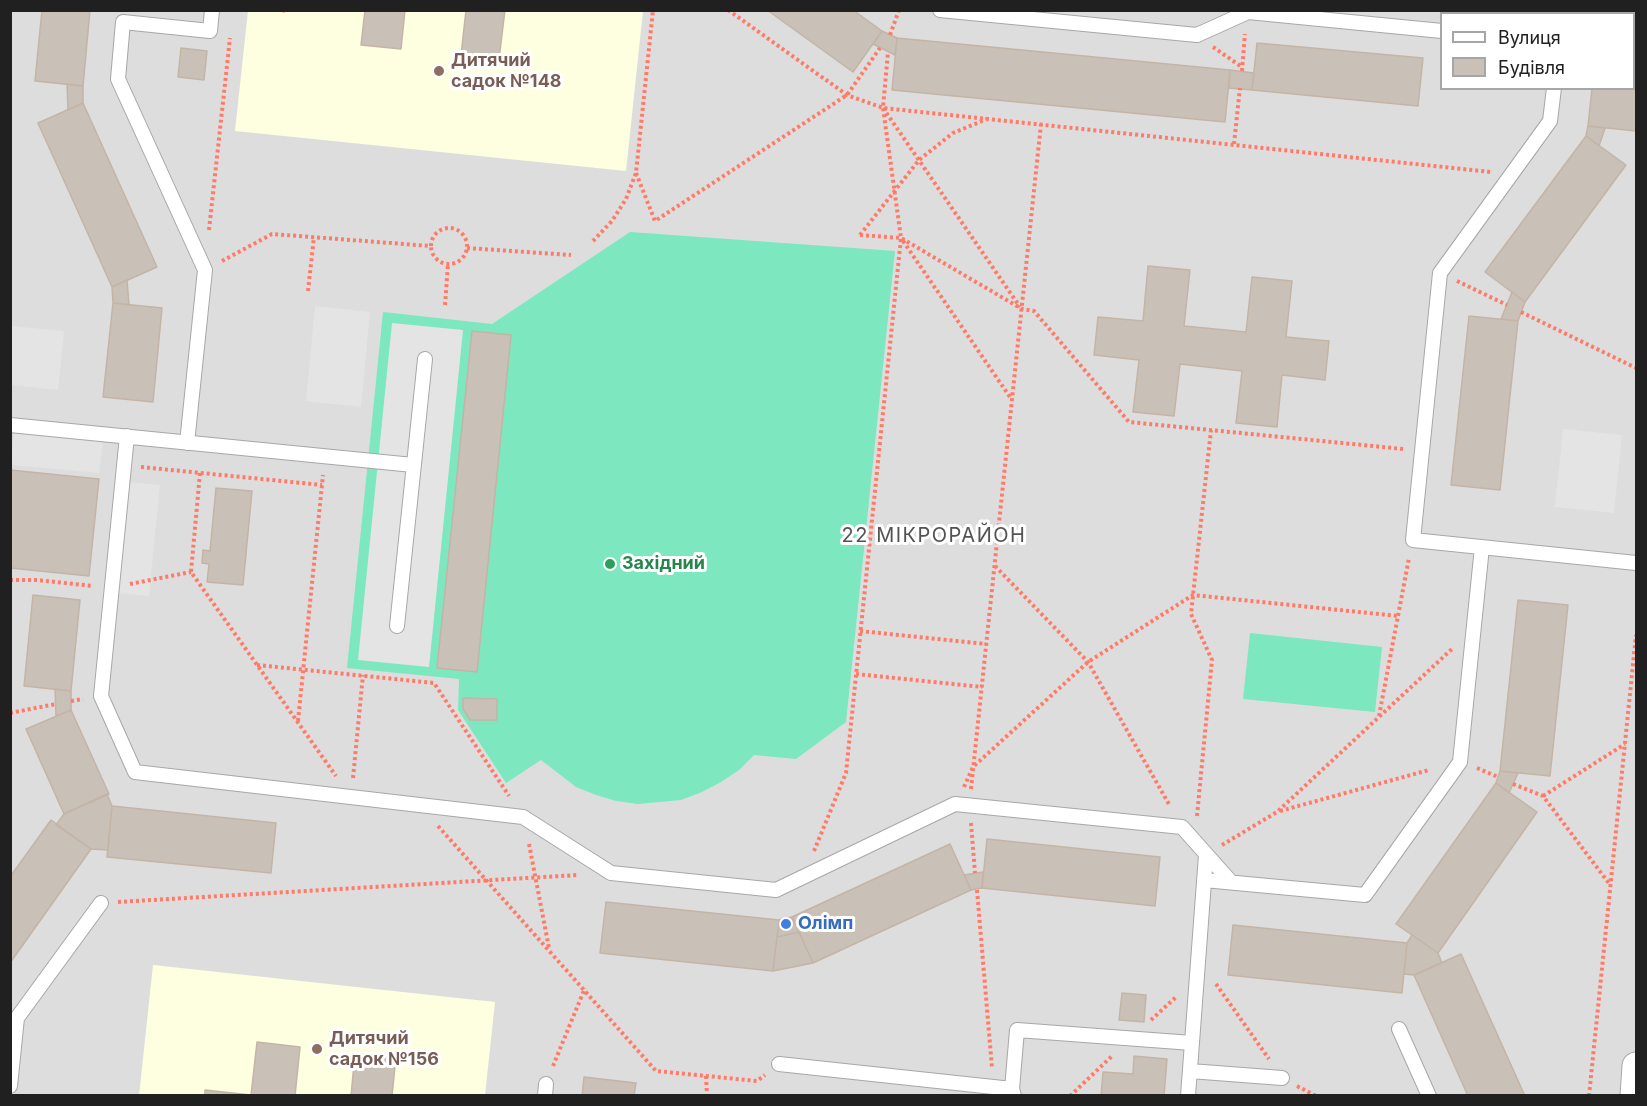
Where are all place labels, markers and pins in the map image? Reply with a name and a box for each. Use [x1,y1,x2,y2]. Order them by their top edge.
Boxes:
place label: Дитячий садок №148 [451,50,562,92]
marker: Дитячий садок №148 [432,64,446,78]
place label: Західний [622,553,705,575]
marker: Західний [603,557,617,571]
place label: Олімп [798,913,853,935]
marker: Олімп [779,917,793,931]
place label: Дитячий садок №156 [329,1028,439,1070]
marker: Дитячий садок №156 [310,1042,324,1056]

